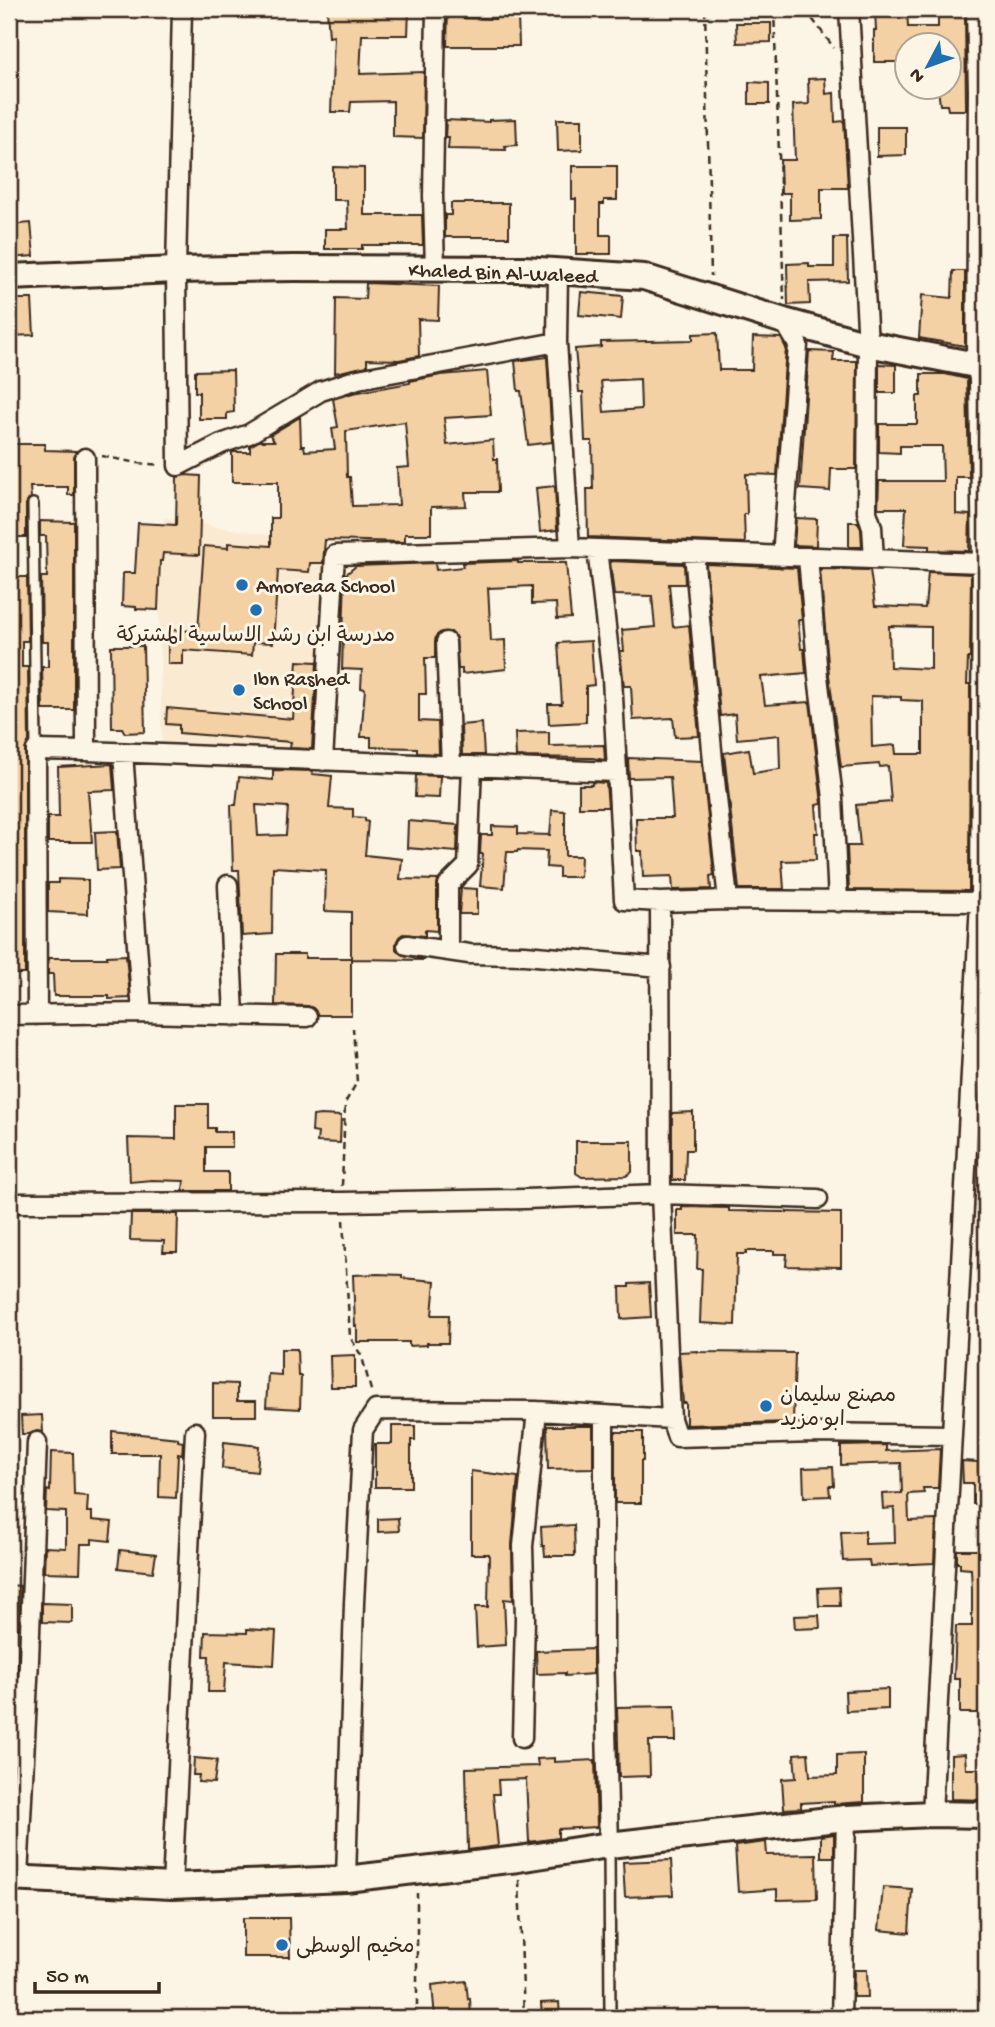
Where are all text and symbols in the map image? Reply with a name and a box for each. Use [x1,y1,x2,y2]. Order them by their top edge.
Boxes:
north arrow [894,32,964,102]
text: N [905,63,931,87]
street label: Khaled Bin Al-Waleed [408,260,600,291]
place label: Amoreaa School [256,576,395,601]
marker: Amoreaa School [234,577,250,593]
marker: مدرسة ابن رشد الاساسية المشتركة [248,602,264,618]
place label: مدرسة ابن رشد الاساسية المشتركة [117,625,395,650]
place label: Ibn Rashed School [253,669,351,718]
marker: Ibn Rashed School [231,682,247,698]
place label: مصنع سليمان ابو مزيد [780,1385,896,1434]
marker: مصنع سليمان ابو مزيد [758,1398,774,1414]
place label: مخيم الوسطى [296,1936,415,1961]
marker: مخيم الوسطى [274,1937,290,1953]
scale bar [35,1950,159,1994]
text: 50 m [46,1966,89,1991]

